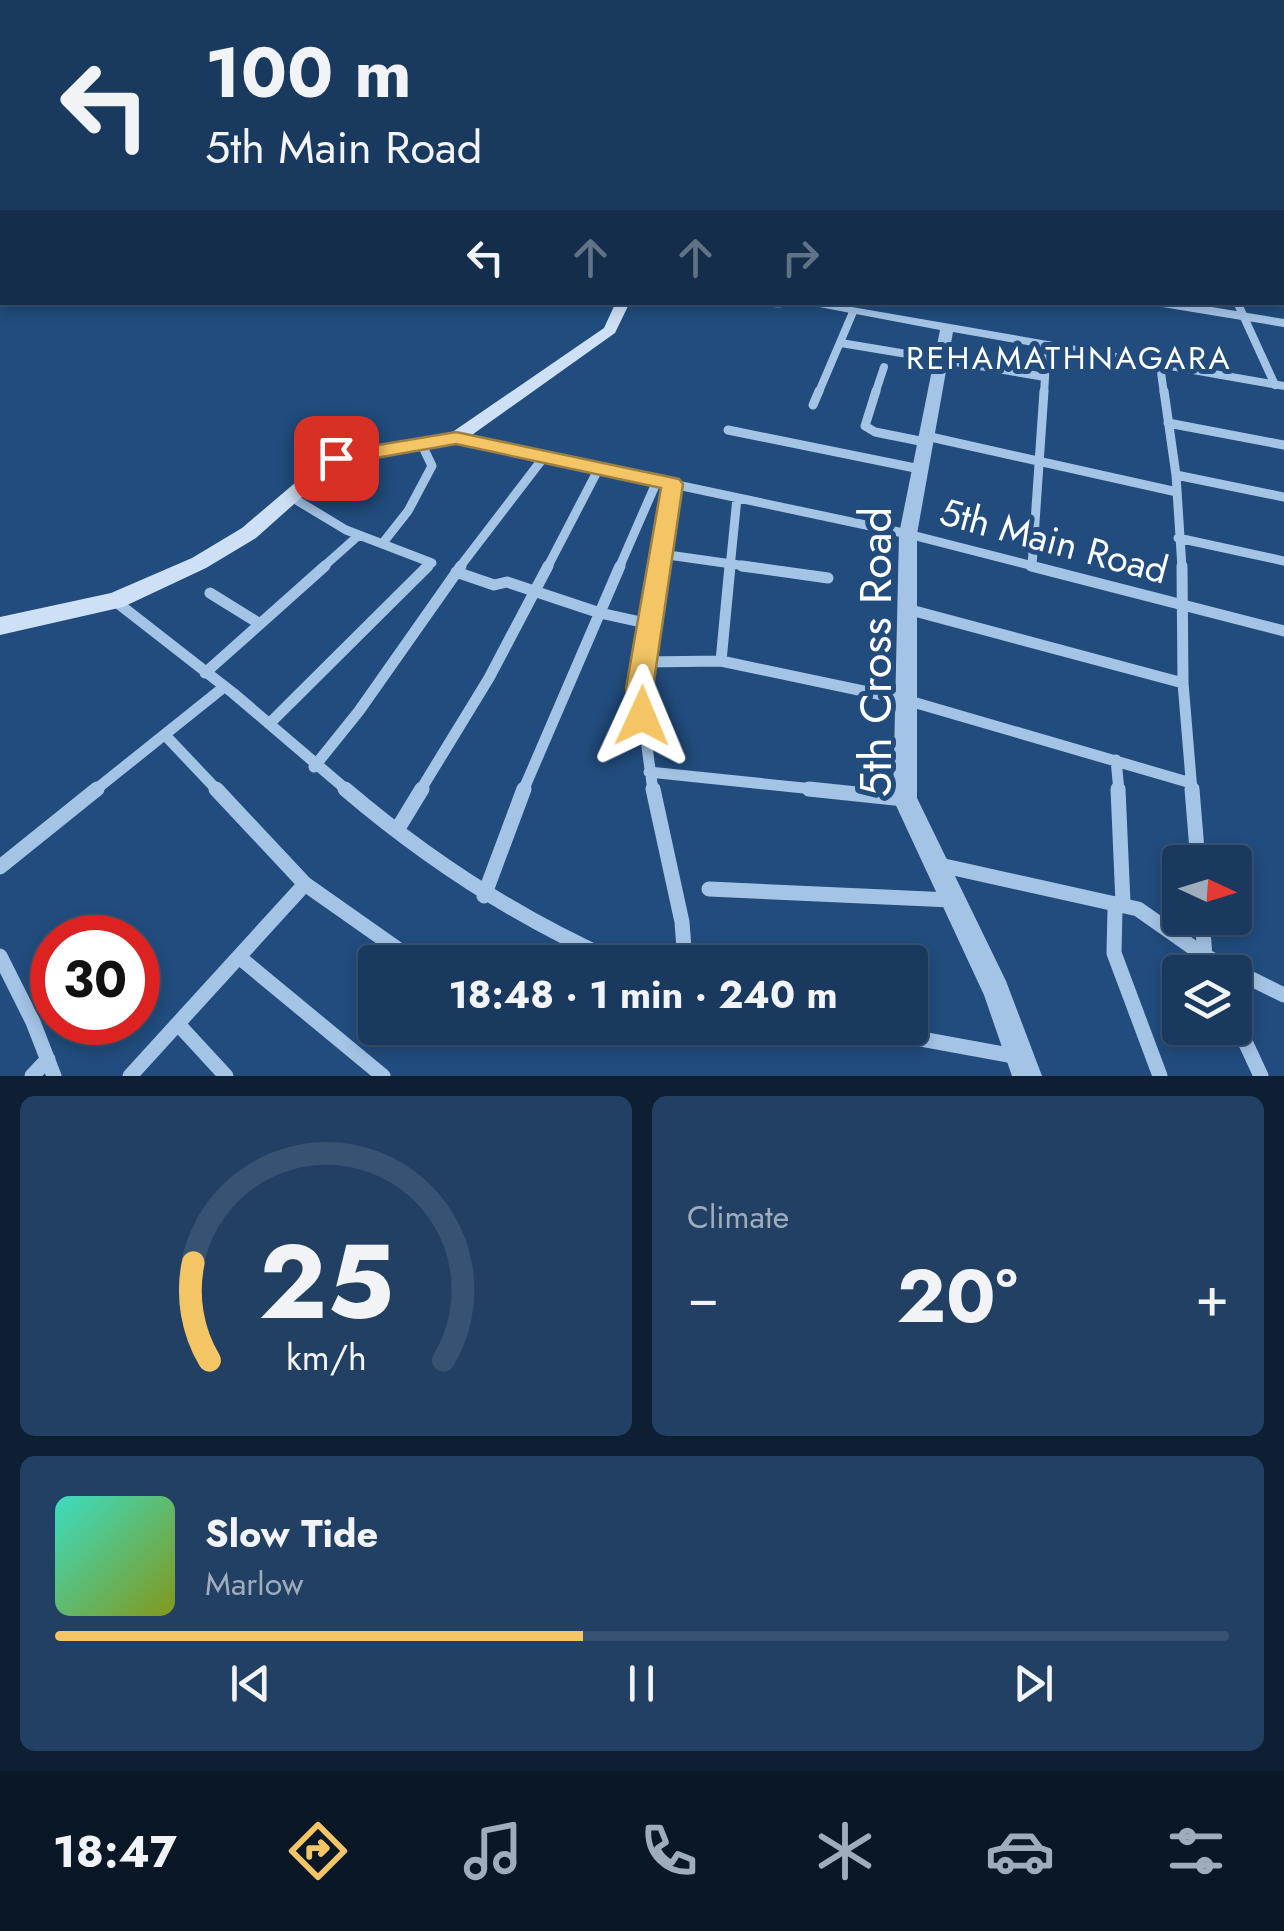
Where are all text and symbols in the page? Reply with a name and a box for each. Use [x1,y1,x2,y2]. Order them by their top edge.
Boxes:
text: 100 m [205,22,412,123]
icon: left [40,40,170,170]
text: 5th Main Road [205,115,482,180]
icon: left [458,230,513,285]
icon: ahead [563,230,618,285]
icon: ahead [668,230,723,285]
icon: right [773,230,828,285]
district label: REHAMATHNAGARA [906,335,1232,381]
pin [294,416,379,501]
icon: arrive [309,431,364,486]
street label: 5th Main Road [934,484,1174,597]
street label: 5th Cross Road [843,507,908,797]
position arrow [590,664,694,768]
north arrow [1162,845,1252,935]
map controls [1162,845,1252,1045]
speed limit sign: 30 [30,915,160,1045]
button: layers [1162,955,1252,1045]
text: 18:48 · 1 min · 240 m [448,967,838,1022]
text: Climate [687,1194,789,1240]
text: 25 [258,1207,394,1357]
text: 20° [897,1242,1018,1350]
text: − [687,1257,719,1337]
text: + [1195,1257,1229,1337]
text: km/h [286,1332,366,1383]
text: Slow Tide [205,1506,378,1561]
text: Marlow [205,1561,303,1607]
icon: previous [223,1656,278,1711]
icon: pause [614,1656,669,1711]
icon: next [1006,1656,1061,1711]
icon: directions [283,1816,353,1886]
icon: music [458,1816,528,1886]
icon: phone [634,1816,704,1886]
icon: climate [810,1816,880,1886]
icon: car [985,1816,1055,1886]
icon: filters [1161,1816,1231,1886]
text: 18:47 [53,1819,177,1884]

